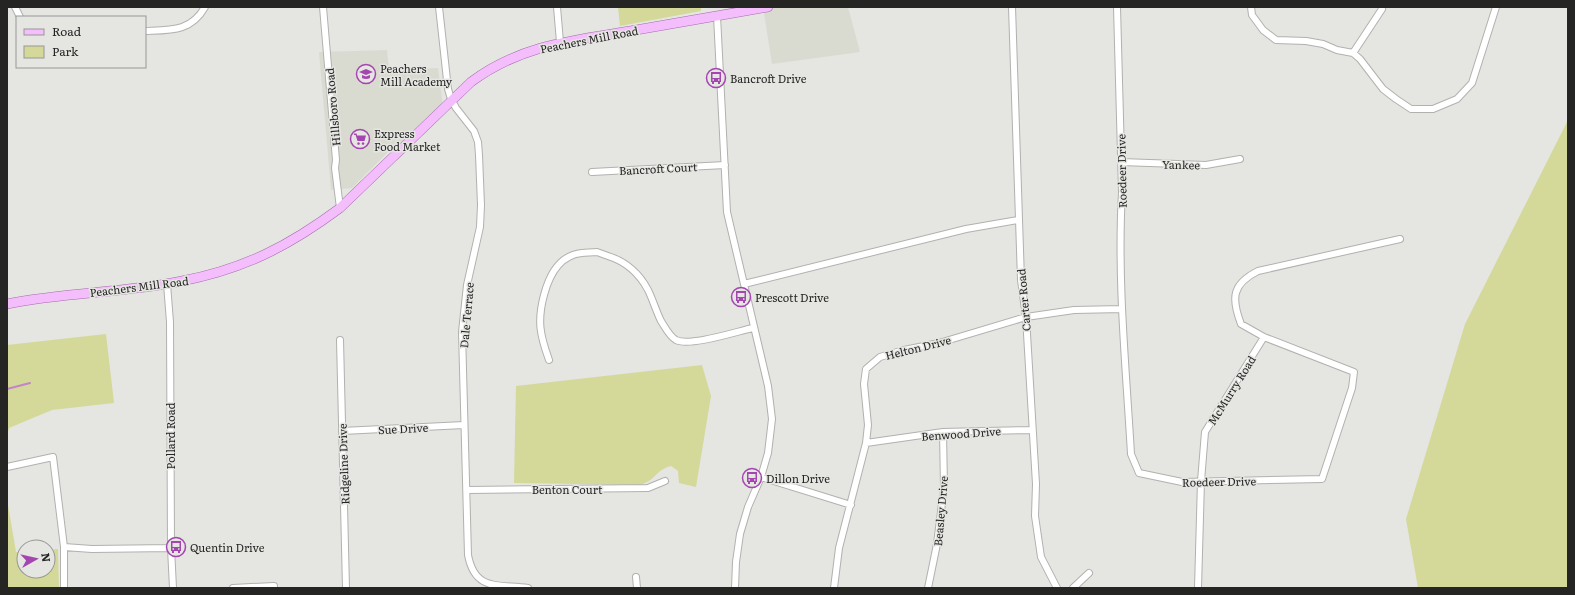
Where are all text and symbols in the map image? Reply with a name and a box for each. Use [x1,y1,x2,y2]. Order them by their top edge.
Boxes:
legend [16,16,146,68]
text: Road [52,22,82,40]
street label: Peachers Mill Road [539,22,640,56]
text: Park [52,42,79,60]
place label: Peachers Mill Academy [380,60,453,89]
school or university icon: Peachers Mill Academy [355,63,377,85]
street label: Hillsboro Road [321,67,343,147]
bus stop icon: Bancroft Drive [705,67,727,89]
place label: Bancroft Drive [730,70,807,86]
place label: Express Food Market [374,125,441,154]
supermarket icon: Express Food Market [349,128,371,150]
street label: Roedeer Drive [1112,134,1130,208]
street label: Yankee [1162,156,1200,172]
street label: Bancroft Court [618,158,698,178]
street label: Carter Road [1012,268,1034,332]
street label: Peachers Mill Road [89,272,190,300]
street label: Dale Terrace [455,281,477,349]
bus stop icon: Prescott Drive [730,286,752,308]
place label: Prescott Drive [755,289,829,305]
street label: Helton Drive [883,331,953,363]
street label: McMurry Road [1203,352,1259,428]
street label: Pollard Road [162,402,178,469]
street label: Sue Drive [377,419,429,437]
street label: Benwood Drive [921,422,1002,444]
street label: Ridgeline Drive [334,423,352,505]
bus stop icon: Dillon Drive [741,467,763,489]
place label: Dillon Drive [766,470,830,486]
street label: Roedeer Drive [1182,472,1256,490]
street label: Beasley Drive [929,475,951,547]
street label: Benton Court [532,481,603,497]
bus stop icon: Quentin Drive [165,536,187,558]
north arrow [16,539,56,579]
place label: Quentin Drive [190,539,265,555]
text: N [38,552,55,563]

